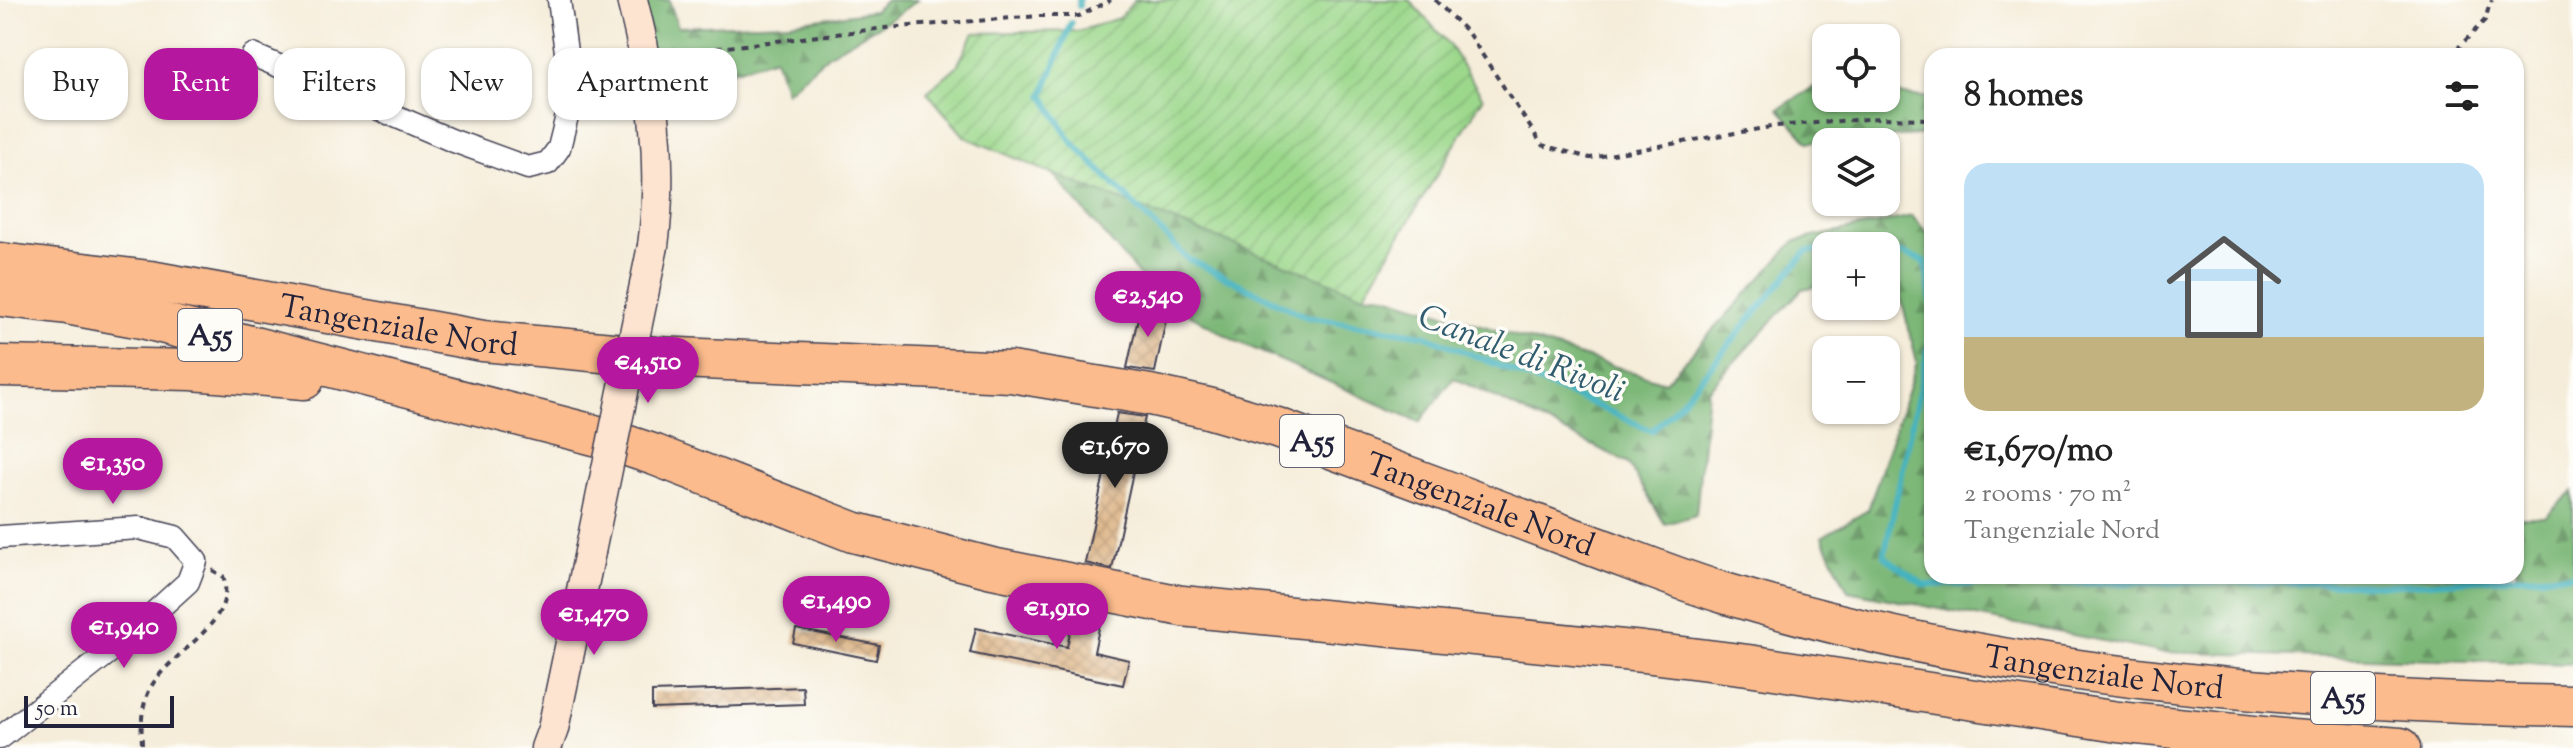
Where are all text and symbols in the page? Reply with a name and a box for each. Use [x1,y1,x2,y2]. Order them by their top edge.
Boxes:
map controls [1812,24,1900,424]
button: locate [1812,24,1900,112]
chip: Buy [24,48,128,120]
chip: Rent [144,48,258,120]
chip: Filters [274,48,405,120]
chip: New [421,48,532,120]
chip: Apartment [548,48,737,120]
text: 8 homes [1964,72,2083,121]
icon: filters [2440,74,2484,118]
button: layers [1812,128,1900,216]
icon: home [2152,215,2296,359]
button: + [1812,232,1900,320]
pin: €2,540 [1083,271,1213,339]
text: €2,540 [1113,278,1183,315]
street label: Tangenziale Nord [276,285,520,370]
water label: Canale di Rivoli [1410,293,1631,417]
road number: A55 [178,309,242,361]
button: − [1812,336,1900,424]
pin: €4,510 [583,337,713,405]
text: €4,510 [615,344,681,381]
road number: A55 [1280,415,1344,467]
pin: €1,670 [1050,422,1180,490]
text: €1,670/mo [1964,427,2113,476]
text: €1,670 [1080,429,1150,466]
pin: €1,350 [48,438,178,506]
street label: Tangenziale Nord [1358,443,1601,570]
text: €1,350 [81,445,145,482]
text: 2 rooms · 70 m² [1964,476,2131,513]
text: Tangenziale Nord [1964,513,2160,550]
pin: €1,490 [771,576,901,644]
text: €1,490 [801,583,871,620]
pin: €1,910 [992,583,1122,651]
pin: €1,470 [529,589,659,657]
text: €1,910 [1024,590,1090,627]
text: €1,470 [559,596,629,633]
pin: €1,940 [59,602,189,670]
text: €1,940 [89,609,159,646]
street label: Tangenziale Nord [1980,635,2226,713]
road number: A55 [2311,672,2375,724]
scale bar [24,692,174,728]
text: 50 m [36,694,78,726]

